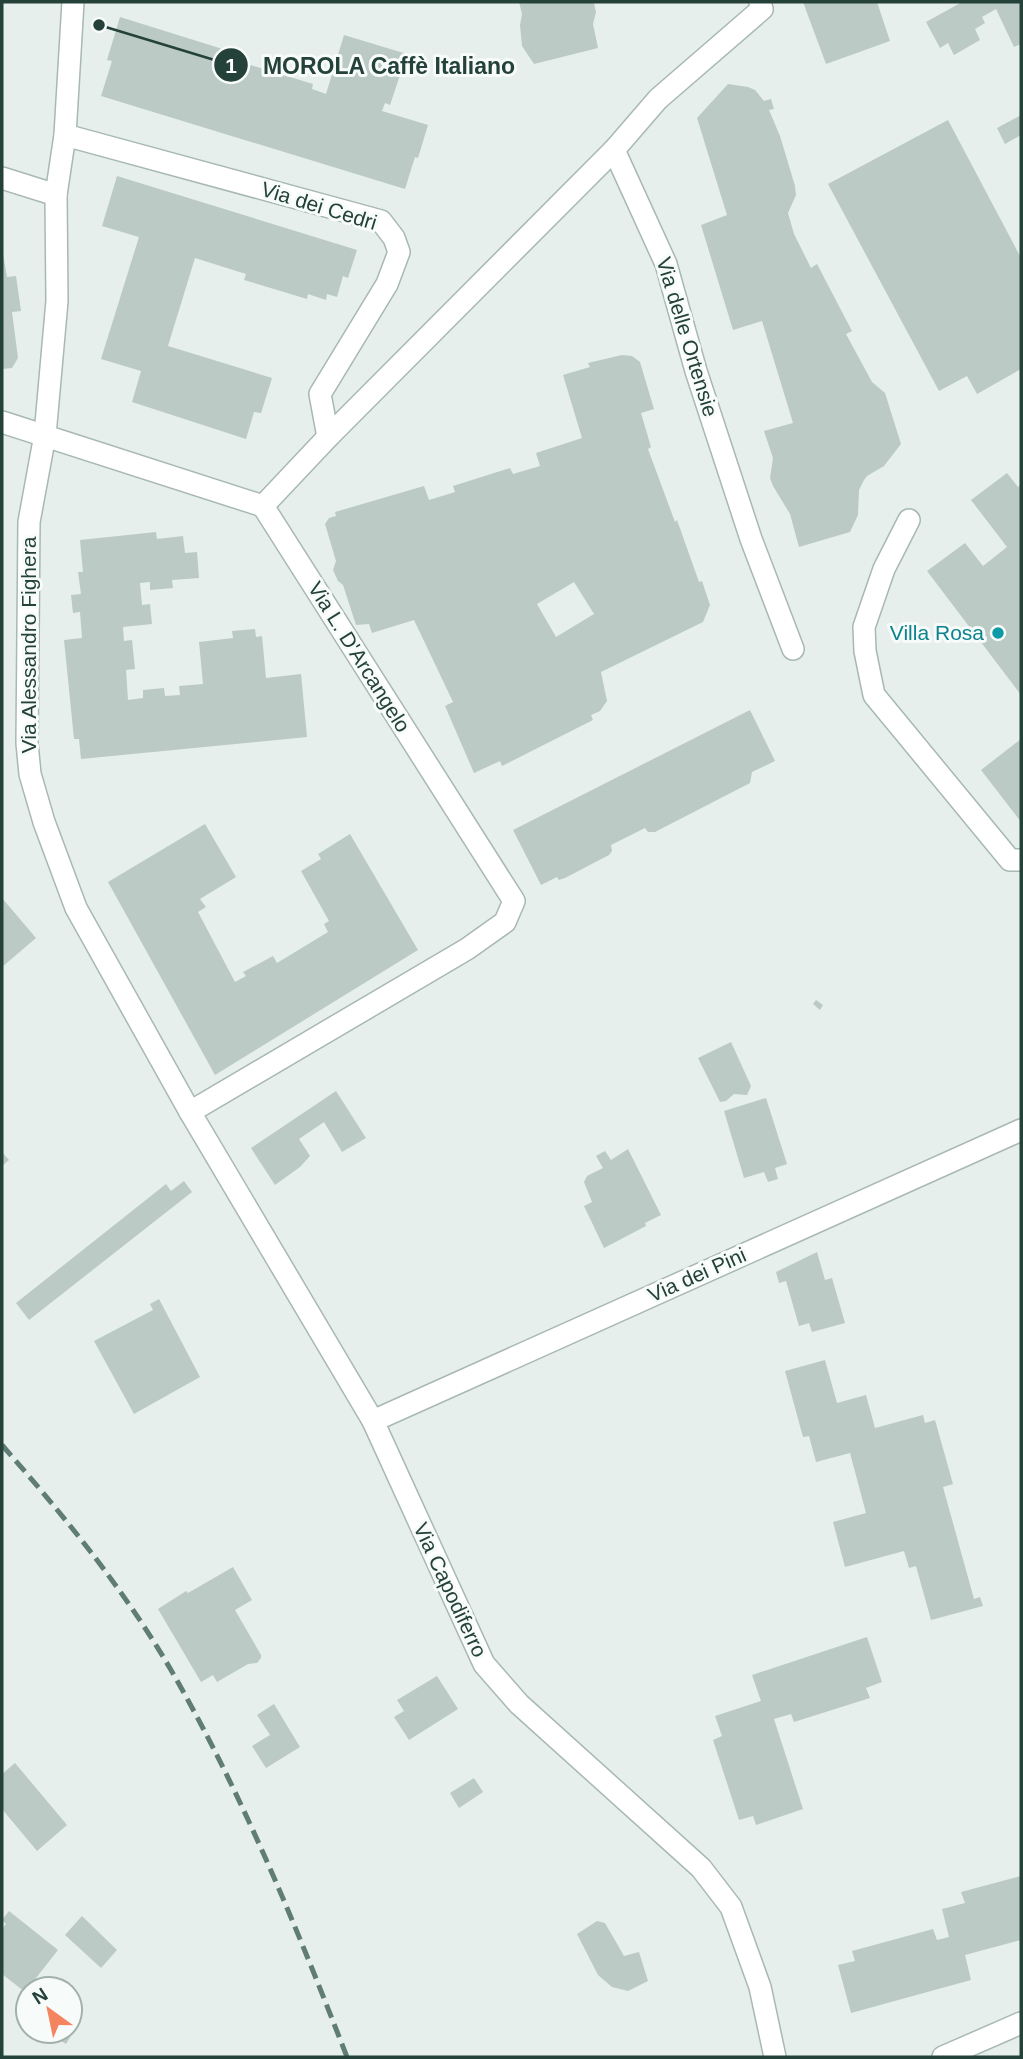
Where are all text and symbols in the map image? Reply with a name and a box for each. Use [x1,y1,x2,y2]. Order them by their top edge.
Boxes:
callout: MOROLA Caffè Italiano [214,43,530,87]
text: MOROLA Caffè Italiano [263,53,515,79]
text: 1 [225,54,237,77]
street label: Via dei Cedri [258,177,380,234]
street label: Via delle Ortensie [652,254,723,419]
street label: Via Alessandro Fighera [17,536,40,753]
street label: Via L. D'Arcangelo [304,577,415,736]
place label: Villa Rosa [890,621,984,644]
marker: Villa Rosa [990,625,1006,641]
street label: Via dei Pini [644,1243,749,1306]
street label: Via Capodiferro [409,1519,492,1661]
north arrow [14,1975,84,2045]
text: N [29,1984,51,2009]

